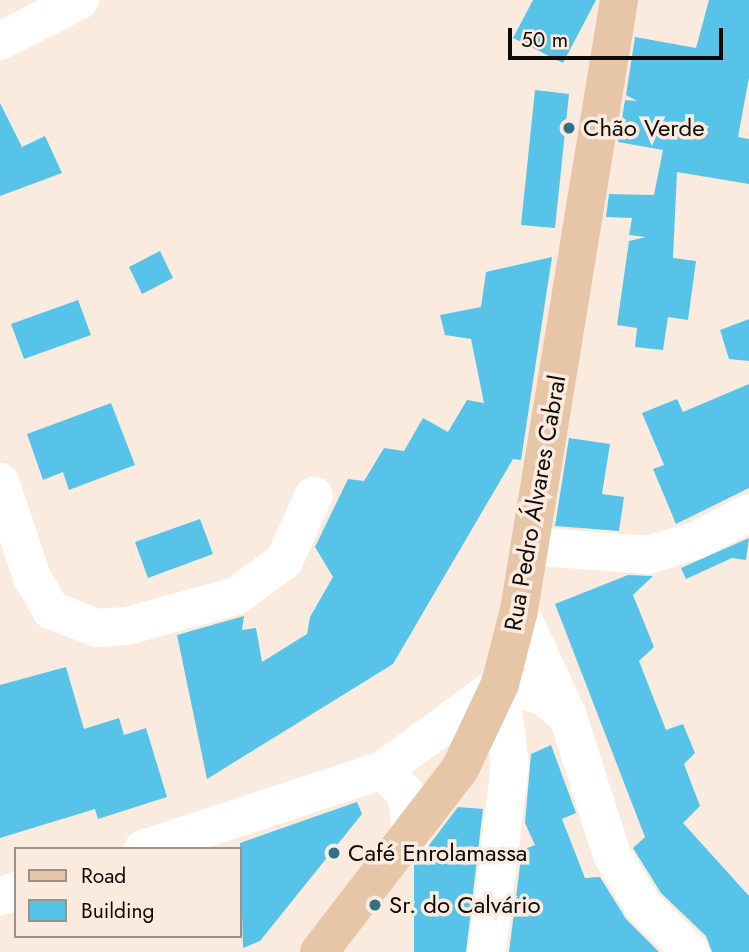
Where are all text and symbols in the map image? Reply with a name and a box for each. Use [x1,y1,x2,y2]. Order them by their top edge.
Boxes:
scale bar [511,14,726,58]
text: 50 m [521,25,568,55]
place label: Chão Verde [583,114,705,142]
marker: Chão Verde [561,120,577,136]
street label: Rua Pedro Álvares Cabral [498,373,572,633]
place label: Café Enrolamassa [348,839,527,867]
marker: Café Enrolamassa [326,845,342,861]
legend [14,847,242,938]
text: Road [81,861,126,891]
place label: Sr. do Calvário [389,891,541,919]
text: Building [81,896,154,926]
marker: Sr. do Calvário [367,897,383,913]

